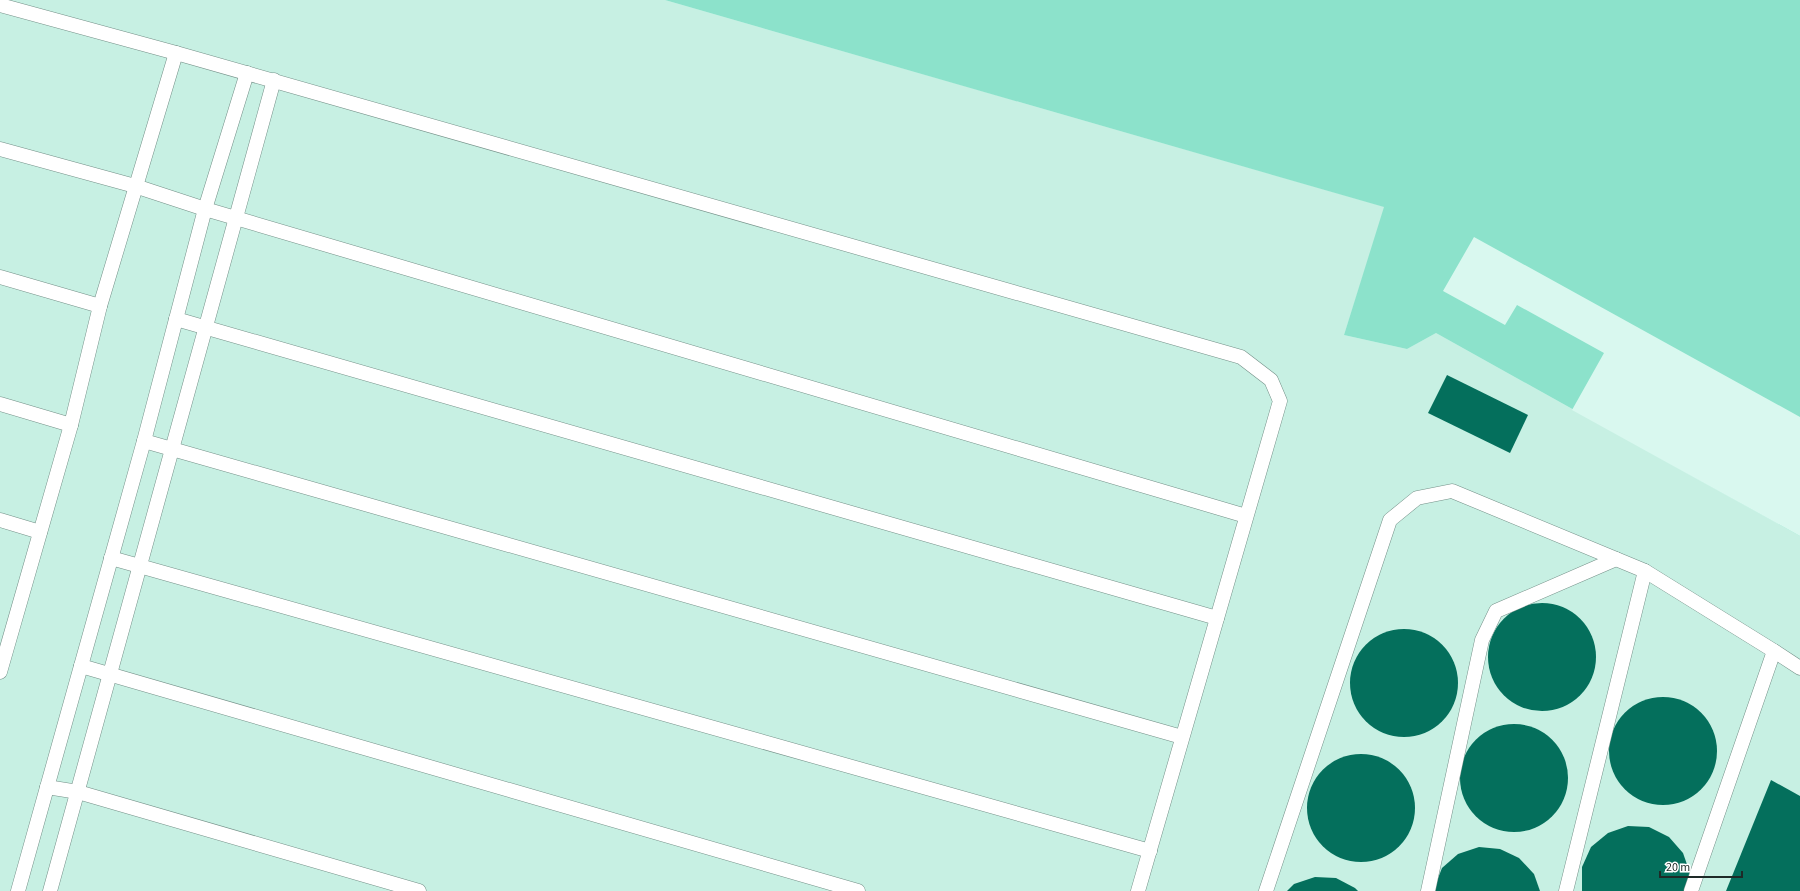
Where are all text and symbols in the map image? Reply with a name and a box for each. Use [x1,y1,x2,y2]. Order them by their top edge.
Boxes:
scale bar [1660,853,1742,879]
text: 20 m [1666,859,1690,876]

